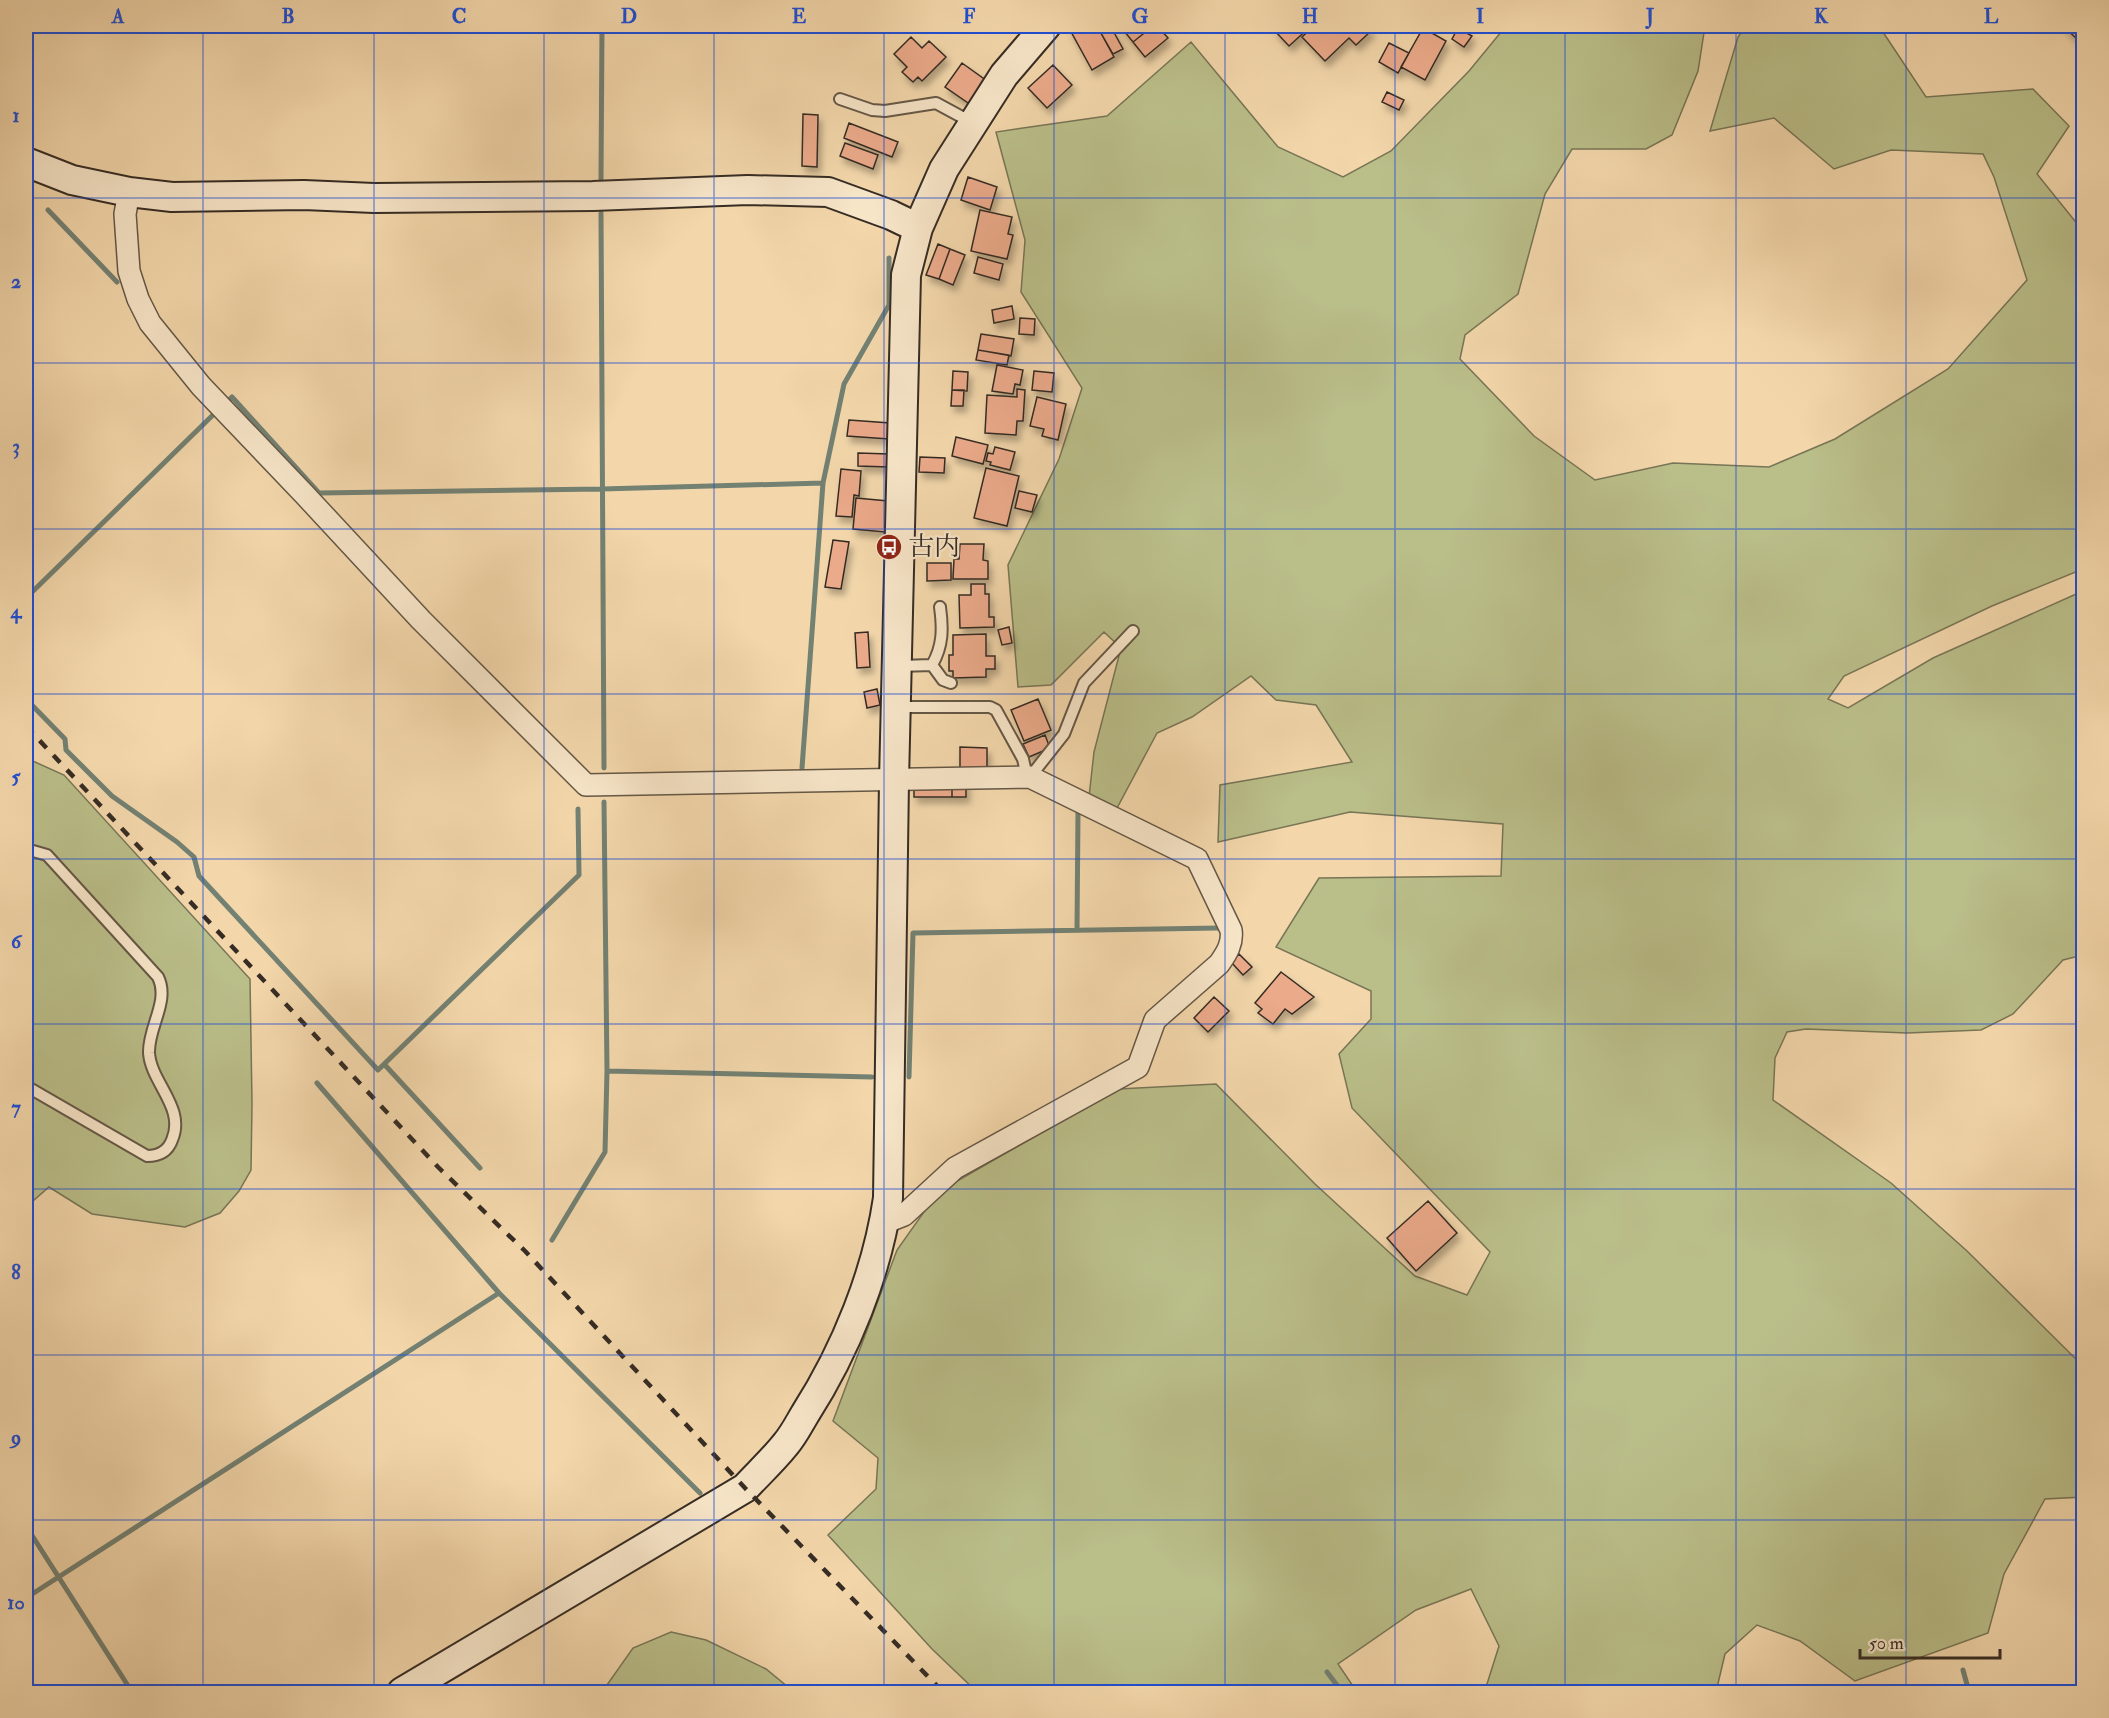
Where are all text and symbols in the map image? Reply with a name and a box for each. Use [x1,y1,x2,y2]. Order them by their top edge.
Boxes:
text: A [111,4,125,29]
text: B [281,4,295,29]
text: C [452,4,466,29]
text: D [621,4,637,29]
text: E [792,4,807,29]
text: F [963,4,976,29]
text: G [1132,4,1149,29]
text: H [1302,4,1318,29]
text: I [1476,4,1484,29]
text: J [1645,4,1654,29]
text: K [1814,4,1829,29]
text: L [1984,4,1999,29]
text: 1 [12,103,20,128]
text: 2 [11,269,21,294]
text: 3 [12,434,20,459]
place label: 古内 [908,531,960,563]
bus stop icon: 古内 [874,532,904,562]
text: 4 [10,599,23,624]
text: 5 [12,764,22,789]
text: 6 [11,929,23,954]
text: 7 [11,1095,21,1120]
text: 8 [11,1260,21,1285]
text: 9 [9,1425,21,1450]
text: 10 [7,1590,25,1615]
scale bar [1860,1622,2000,1660]
text: 50 m [1869,1632,1904,1655]

